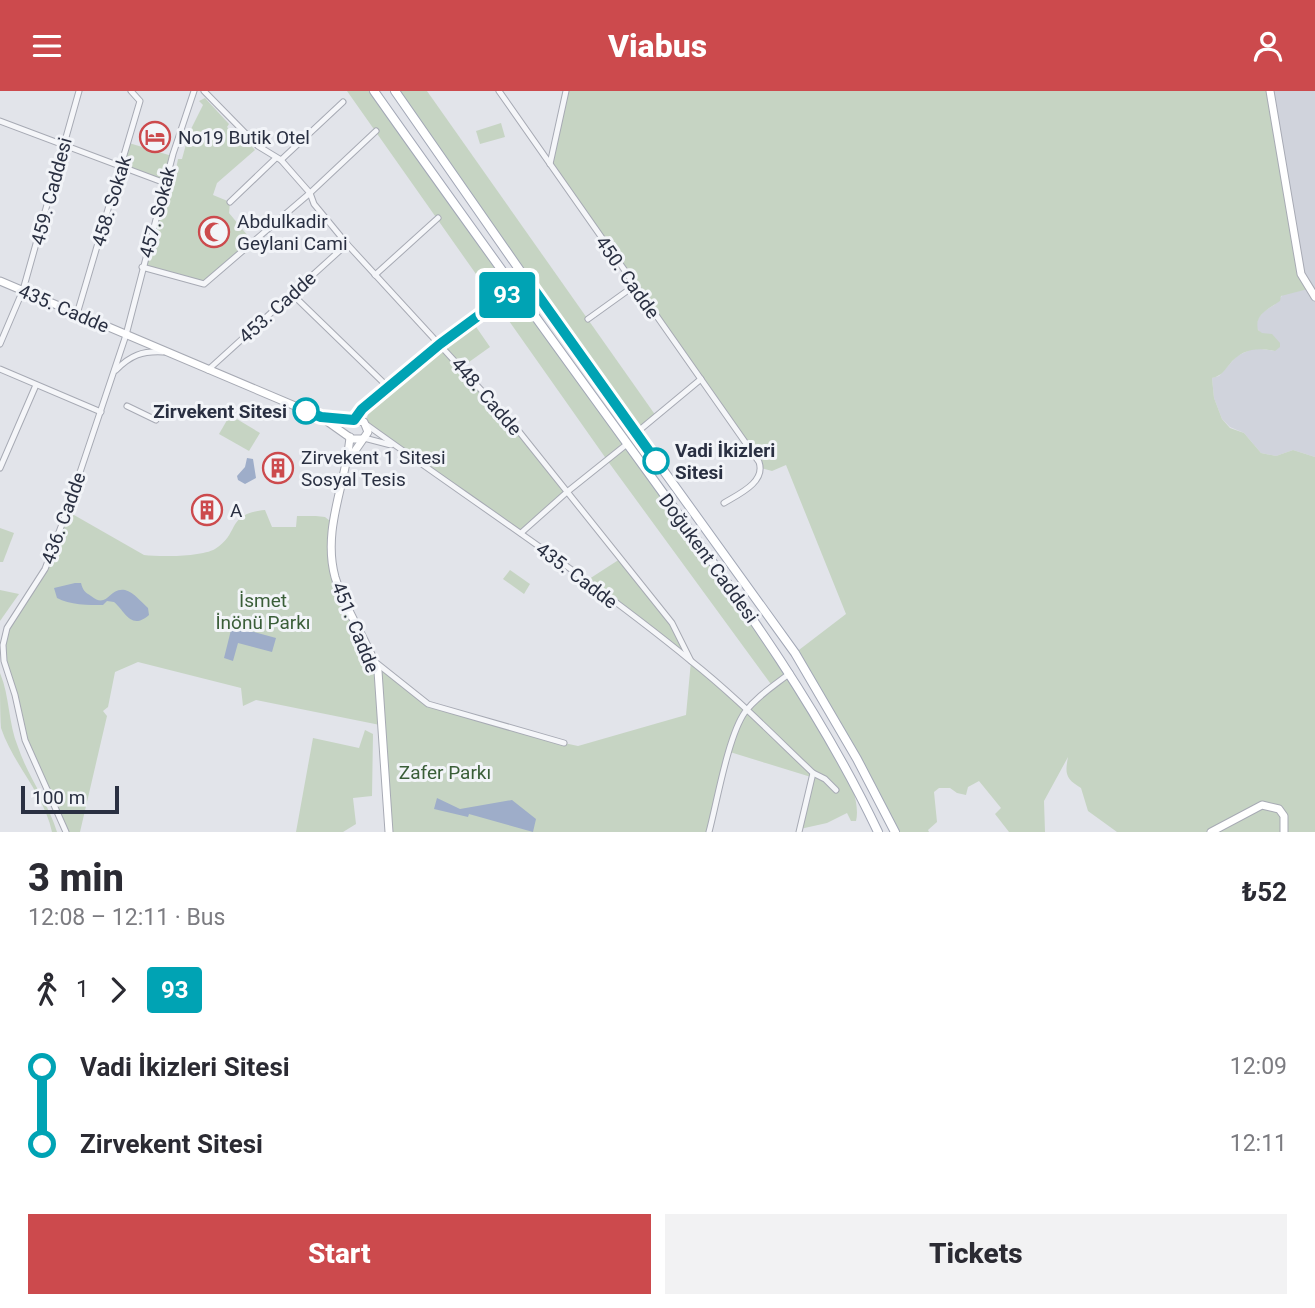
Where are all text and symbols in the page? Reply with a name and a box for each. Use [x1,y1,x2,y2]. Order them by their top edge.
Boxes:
icon: menu [28,27,66,65]
text: Viabus [608,27,707,65]
icon: person [1249,27,1287,65]
hotel icon: No19 Butik Otel [138,120,172,154]
place label: No19 Butik Otel [178,126,310,149]
street label: 459. Caddesi [26,135,77,247]
street label: 458. Sokak [87,153,136,249]
street label: 457. Sokak [134,164,181,260]
place label: Abdulkadir Geylani Cami [237,210,348,255]
mosque icon: Abdulkadir Geylani Cami [197,215,231,249]
street label: 450. Cadde [591,231,665,323]
street label: 453. Cadde [234,267,321,348]
line badge: 93 [476,272,538,318]
street label: 435. Cadde [15,279,112,338]
text: 93 [493,281,521,309]
street label: 448. Cadde [446,353,527,440]
marker: Zirvekent Sitesi [293,398,319,424]
place label: Zirvekent Sitesi [153,400,287,423]
place label: Vadi İkizleri Sitesi [675,439,775,484]
place label: Zirvekent 1 Sitesi Sosyal Tesis [301,446,446,491]
marker: Vadi İkizleri Sitesi [643,448,669,474]
building icon: Zirvekent 1 Sitesi Sosyal Tesis [261,451,295,485]
street label: 436. Cadde [36,469,91,567]
street label: Doğukent Caddesi [654,489,763,627]
building icon: A [190,493,224,527]
place label: A [230,499,243,522]
street label: 435. Cadde [531,537,622,613]
street label: 451. Cadde [327,578,384,676]
park label: İsmet İnönü Parkı [215,589,311,634]
park label: Zafer Parkı [399,761,491,784]
scale bar [21,783,119,815]
text: 100 m [32,786,85,809]
text: 3 min [28,856,124,900]
text: ₺52 [1242,877,1287,907]
text: 12:08 – 12:11 · Bus [28,904,225,931]
icon: walk [28,971,66,1009]
icon: forward [99,971,137,1009]
text: 1 [76,976,89,1003]
text: 93 [161,976,188,1004]
text: Vadi İkizleri Sitesi [80,1052,290,1082]
text: 12:09 [1230,1053,1287,1080]
text: Zirvekent Sitesi [80,1129,263,1159]
text: 12:11 [1230,1130,1287,1157]
button: Start [28,1214,651,1294]
button: Tickets [665,1214,1287,1294]

